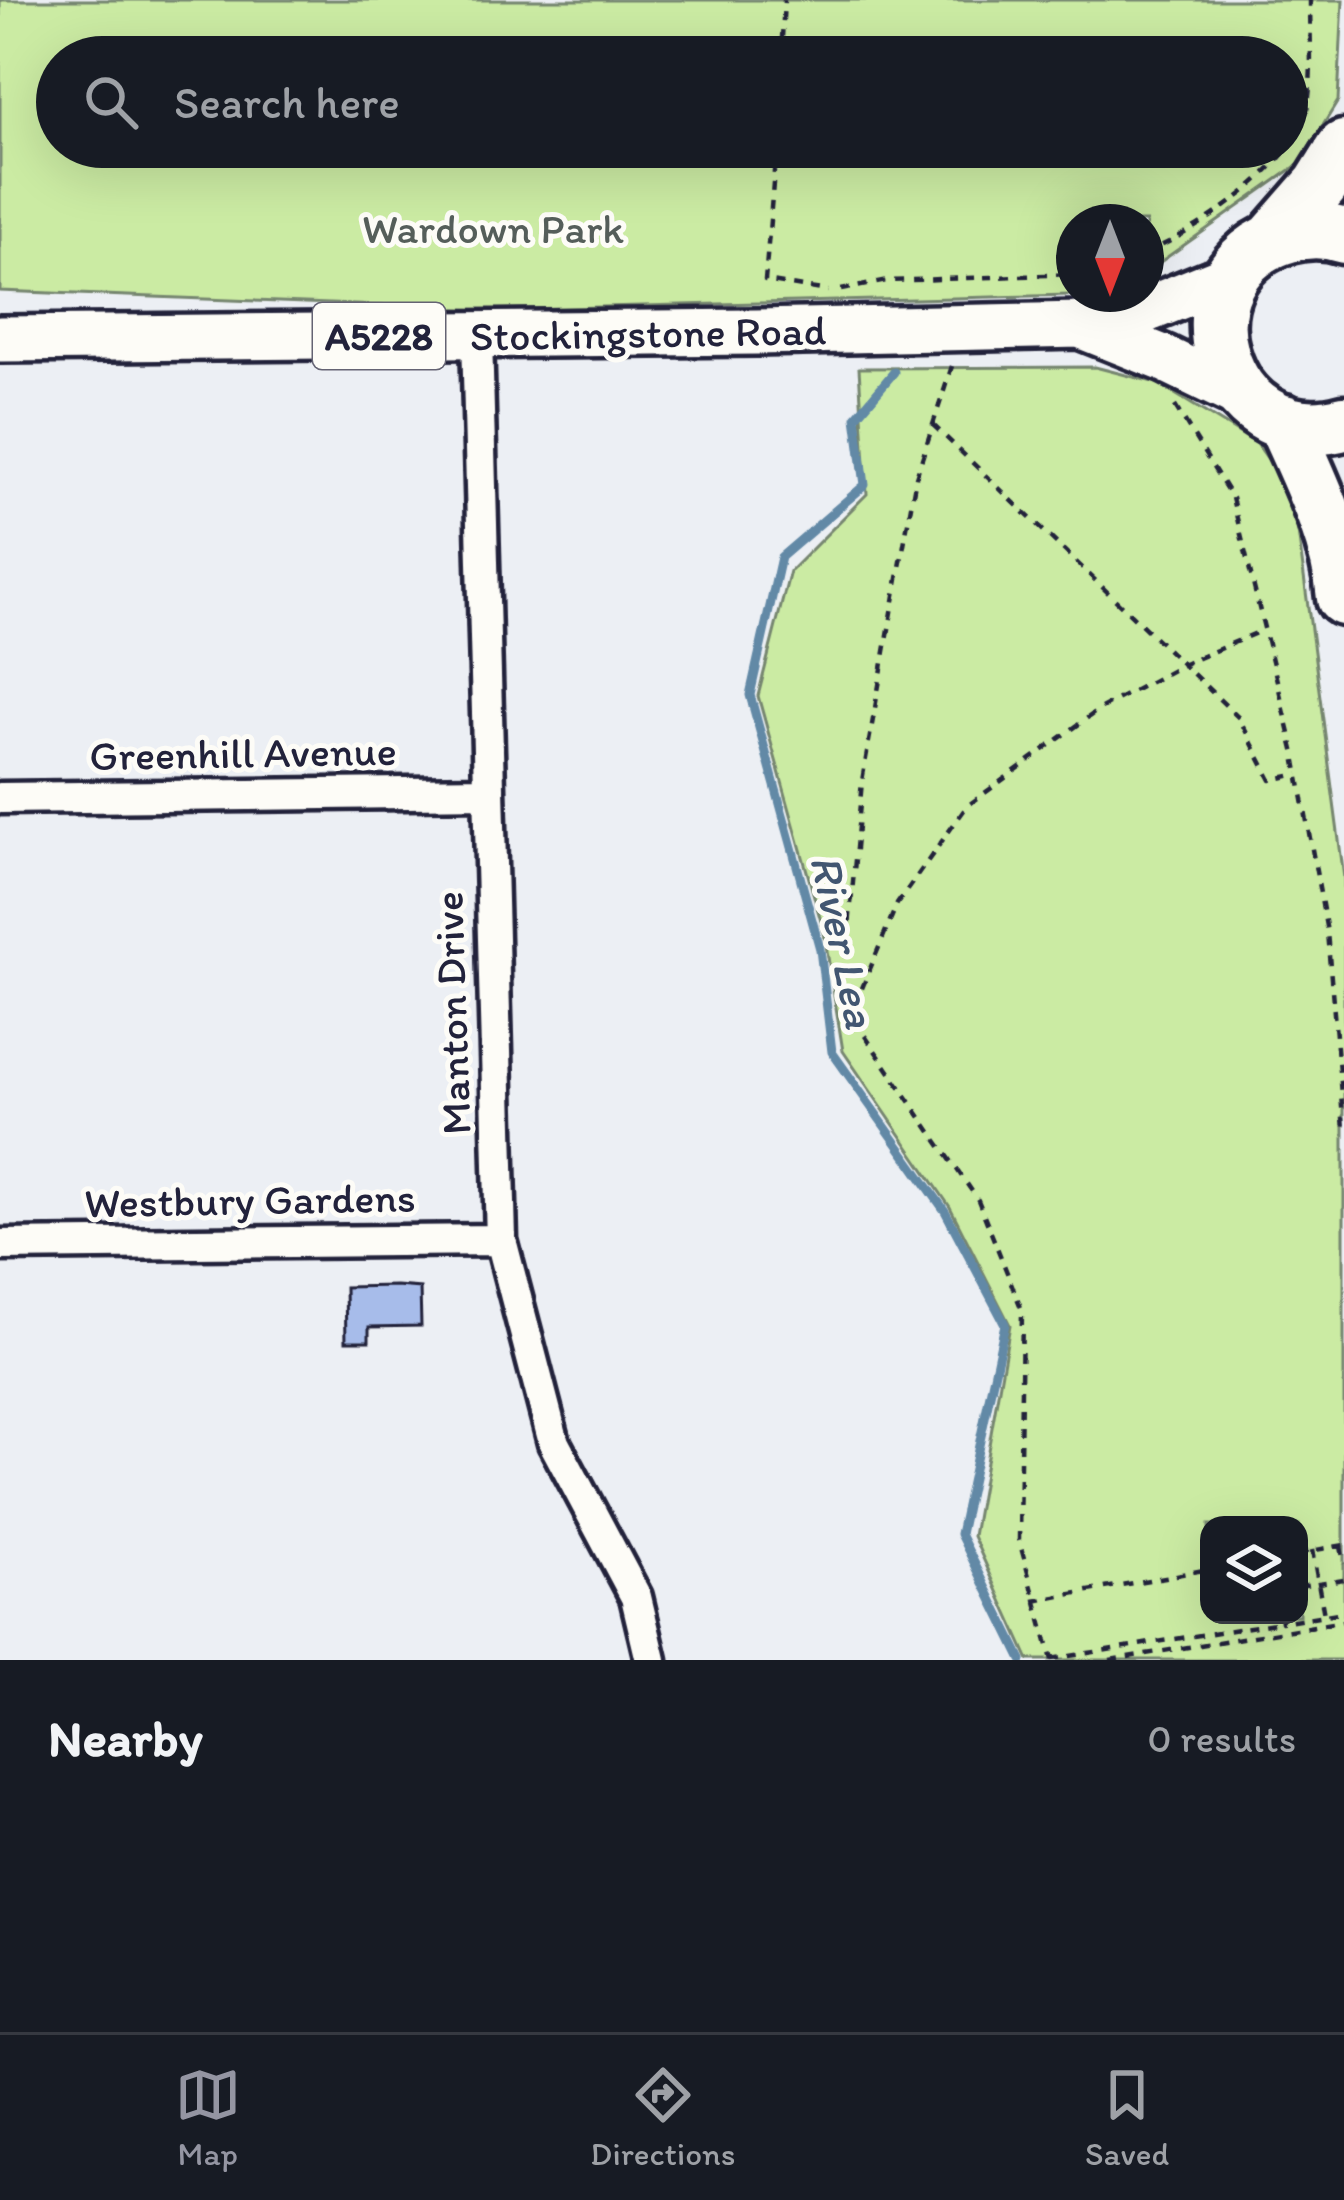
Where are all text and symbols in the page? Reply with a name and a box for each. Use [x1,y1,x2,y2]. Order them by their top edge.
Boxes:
search box [36,36,1308,168]
icon: search [78,69,144,135]
text: Search here [174,75,400,129]
park label: Wardown Park [362,203,624,254]
north arrow [1056,204,1164,312]
road number: A5228 [313,303,445,369]
street label: Stockingstone Road [469,304,827,362]
street label: Greenhill Avenue [89,725,397,781]
water label: River Lea [799,849,889,1033]
street label: Manton Drive [422,890,482,1136]
street label: Westbury Gardens [84,1172,416,1228]
map controls [1200,1516,1308,1624]
button: layers [1200,1516,1308,1624]
text: Nearby [48,1708,203,1769]
text: 0 results [1147,1715,1296,1762]
tab: Map [175,2062,241,2173]
tab: Directions [590,2062,735,2173]
tab: Saved [1085,2062,1169,2173]

